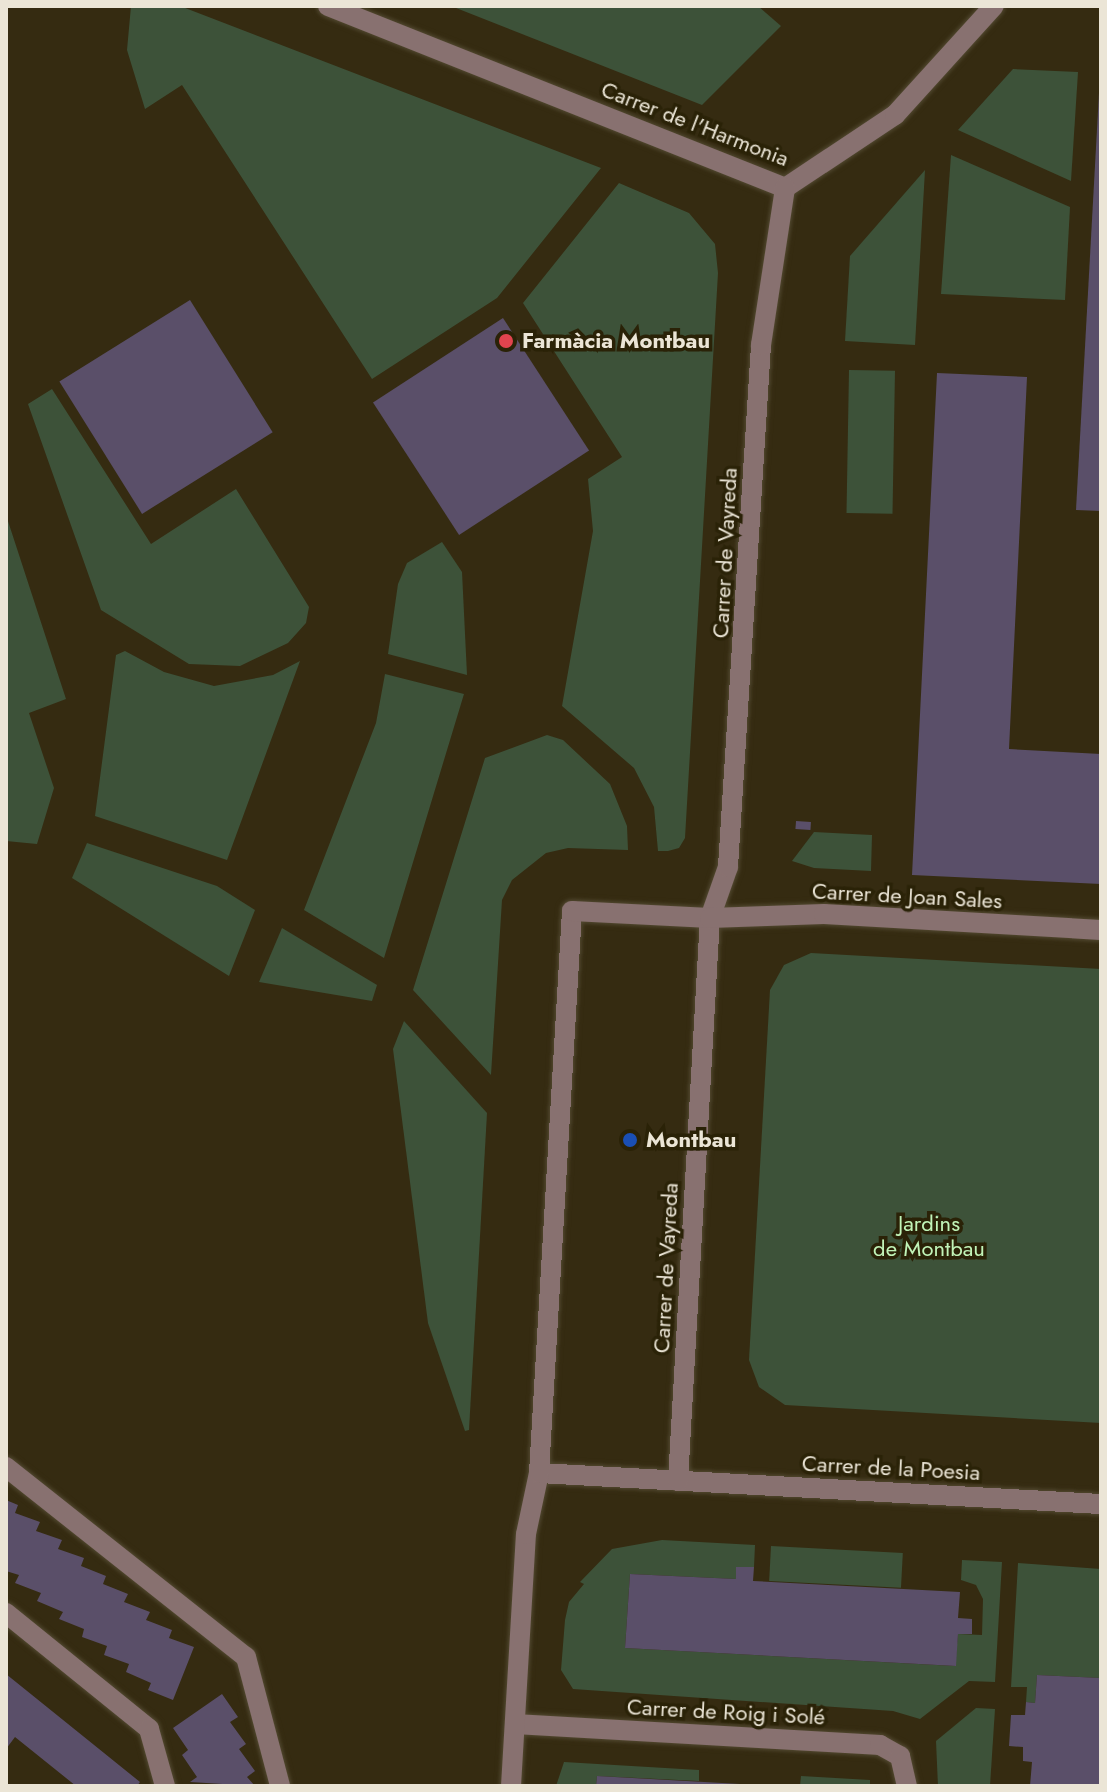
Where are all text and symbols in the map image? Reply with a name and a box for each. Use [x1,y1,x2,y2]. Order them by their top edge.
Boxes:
street label: Carrer de l'Harmonia [598,76,792,172]
place label: Farmàcia Montbau [522,328,710,354]
marker: Farmàcia Montbau [497,332,515,350]
street label: Carrer de Vayreda [707,467,743,639]
street label: Carrer de Joan Sales [811,878,1003,914]
place label: Montbau [646,1127,736,1153]
marker: Montbau [621,1131,639,1149]
street label: Carrer de Vayreda [648,1182,684,1354]
park label: Jardins de Montbau [873,1210,985,1262]
street label: Carrer de la Poesia [801,1450,981,1486]
street label: Carrer de Roig i Solé [626,1694,826,1730]

